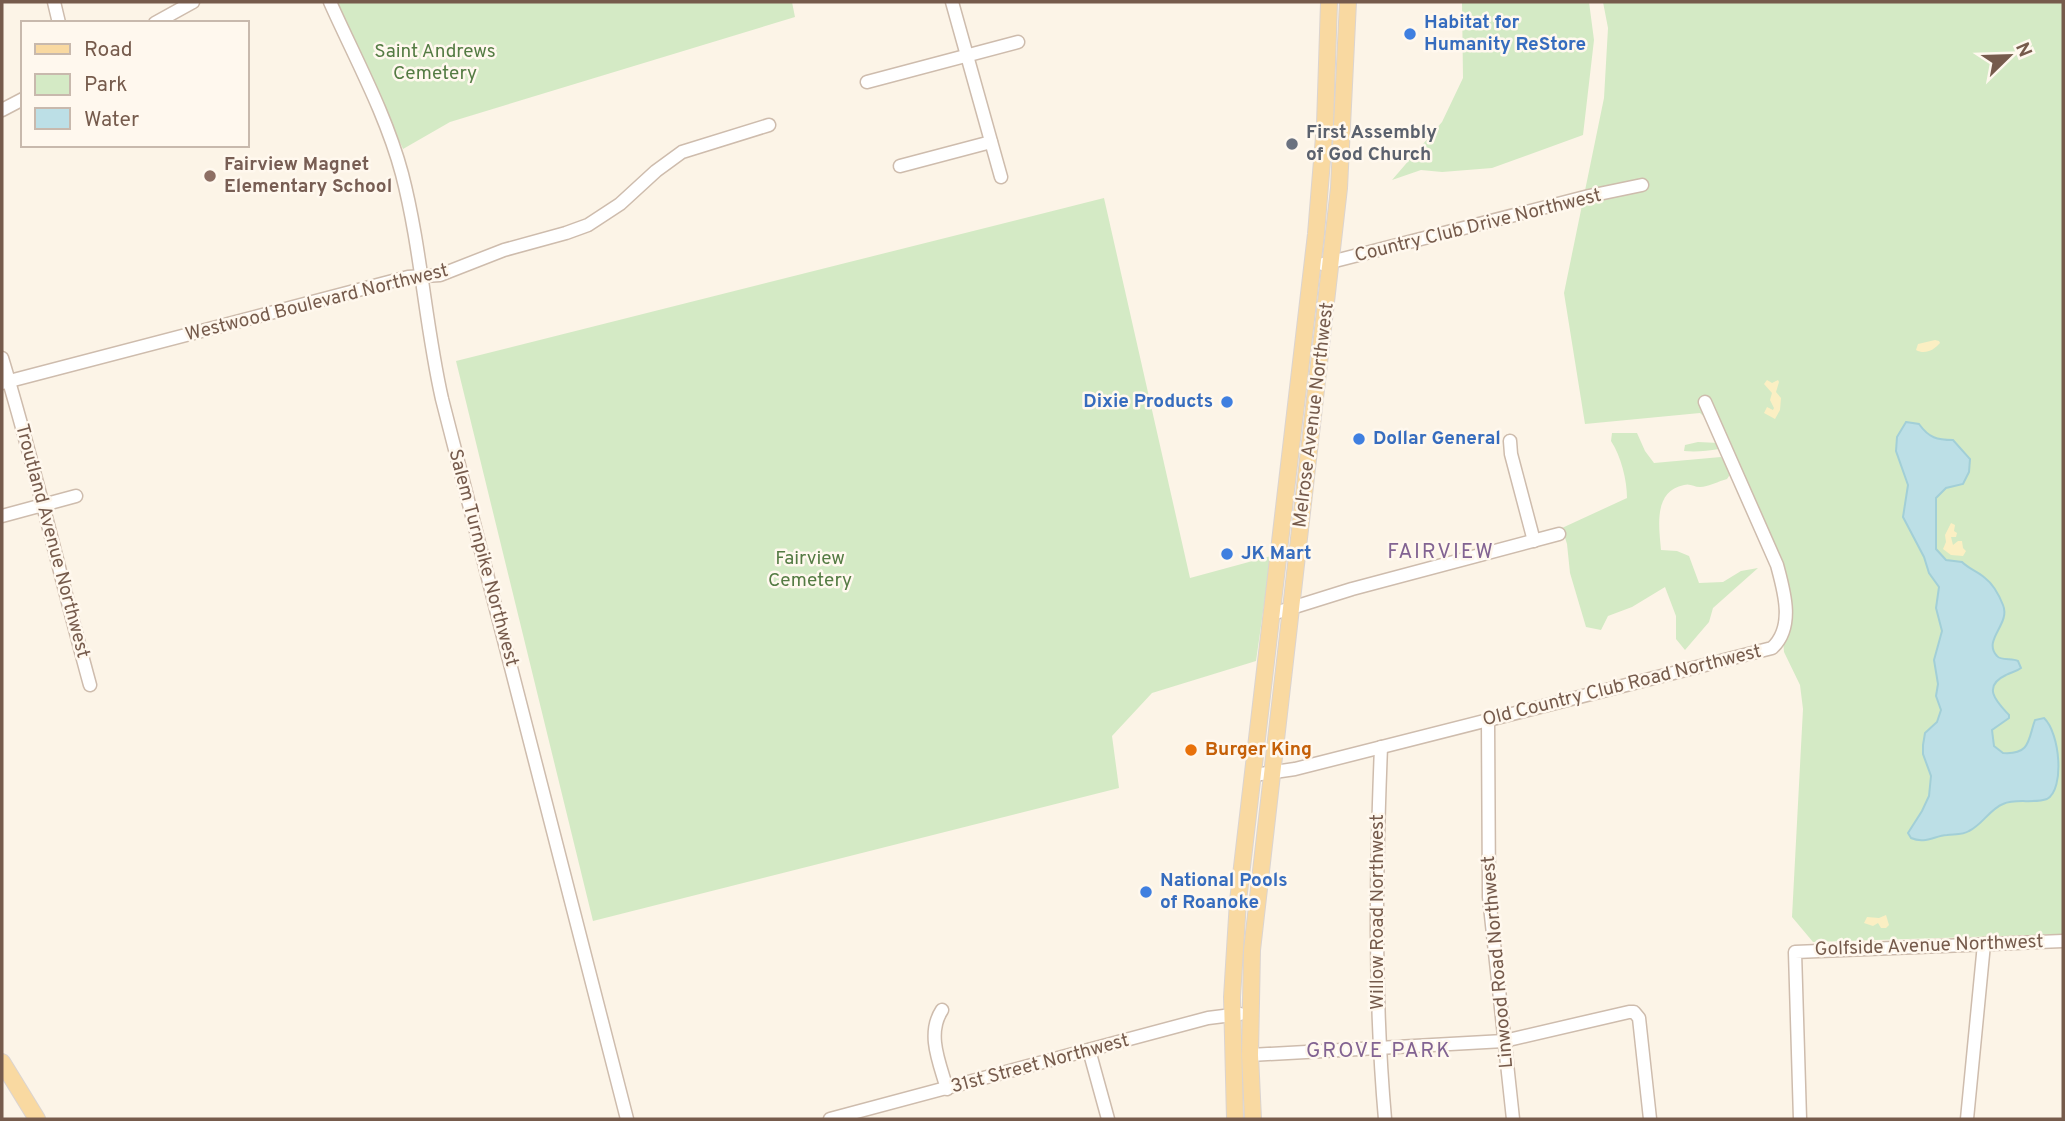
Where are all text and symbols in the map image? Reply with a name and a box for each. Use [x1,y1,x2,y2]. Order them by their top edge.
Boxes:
place label: Habitat for Humanity ReStore [1424,11,1586,57]
legend [21,21,248,147]
north arrow [1974,21,2044,91]
marker: Habitat for Humanity ReStore [1402,26,1418,42]
text: Road [84,37,133,64]
text: N [2009,39,2037,61]
park label: Saint Andrews Cemetery [374,40,496,86]
text: Park [84,72,127,99]
text: Water [84,107,139,134]
place label: First Assembly of God Church [1306,121,1437,167]
marker: First Assembly of God Church [1284,136,1300,152]
place label: Fairview Magnet Elementary School [224,153,392,199]
marker: Fairview Magnet Elementary School [202,168,218,184]
street label: Country Club Drive Northwest [1352,184,1604,268]
street label: Westwood Boulevard Northwest [183,259,451,347]
street label: Melrose Avenue Northwest [1288,301,1340,529]
place label: Dixie Products [1083,390,1213,414]
marker: Dixie Products [1219,394,1235,410]
street label: Troutland Avenue Northwest [9,421,95,661]
place label: Dollar General [1373,427,1501,451]
marker: Dollar General [1351,431,1367,447]
street label: Salem Turnpike Northwest [442,447,524,669]
district label: FAIRVIEW [1387,539,1495,566]
place label: JK Mart [1241,542,1311,566]
marker: JK Mart [1219,546,1235,562]
park label: Fairview Cemetery [768,547,852,593]
street label: Old Country Club Road Northwest [1480,640,1764,732]
place label: Burger King [1205,738,1312,762]
marker: Burger King [1183,742,1199,758]
street label: Willow Road Northwest [1366,814,1390,1010]
street label: Linwood Road Northwest [1477,855,1519,1069]
place label: National Pools of Roanoke [1160,869,1288,915]
marker: National Pools of Roanoke [1138,884,1154,900]
street label: Golfside Avenue Northwest [1814,930,2044,962]
street label: 31st Street Northwest [948,1029,1132,1099]
district label: GROVE PARK [1306,1038,1452,1065]

